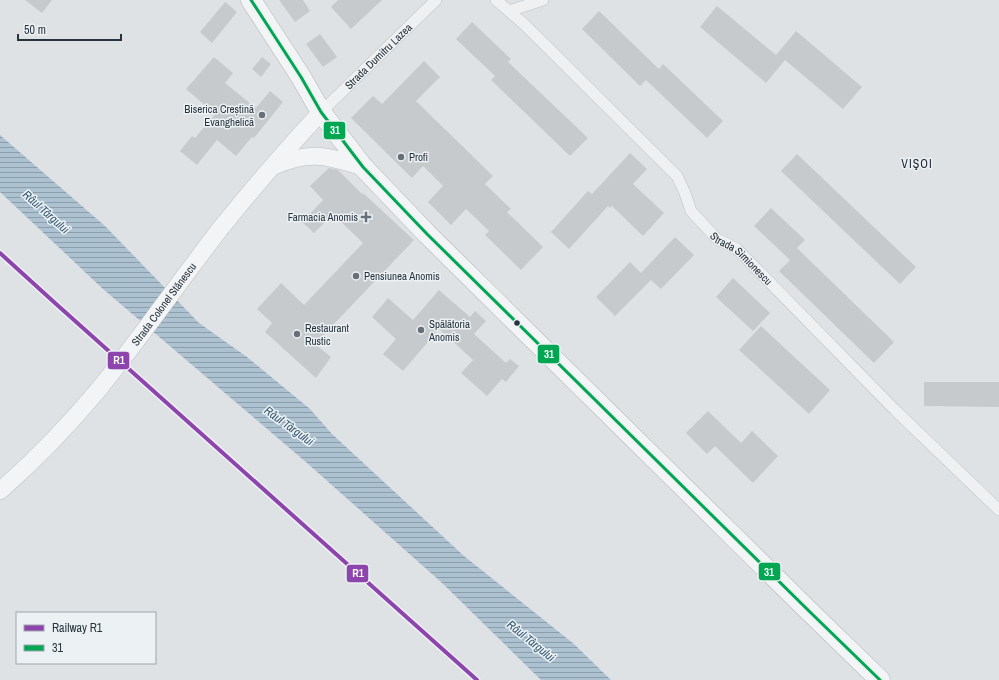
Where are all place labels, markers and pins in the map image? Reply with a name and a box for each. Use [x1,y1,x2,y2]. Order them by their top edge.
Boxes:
place label: Biserica Creștină Evanghelică [184,102,254,129]
marker: Biserica Creștină Evanghelică [257,110,267,120]
place label: Profi [409,150,428,164]
marker: Profi [396,152,406,162]
place label: Farmacia Anomis [288,210,358,224]
marker: Farmacia Anomis [361,212,371,222]
place label: Pensiunea Anomis [364,269,440,283]
marker: Pensiunea Anomis [351,271,361,281]
place label: Spălătoria Anomis [428,317,470,344]
unlabelled marker [512,318,522,328]
place label: Restaurant Rustic [305,321,350,348]
marker: Spălătoria Anomis [416,325,426,335]
marker: Restaurant Rustic [292,329,302,339]

